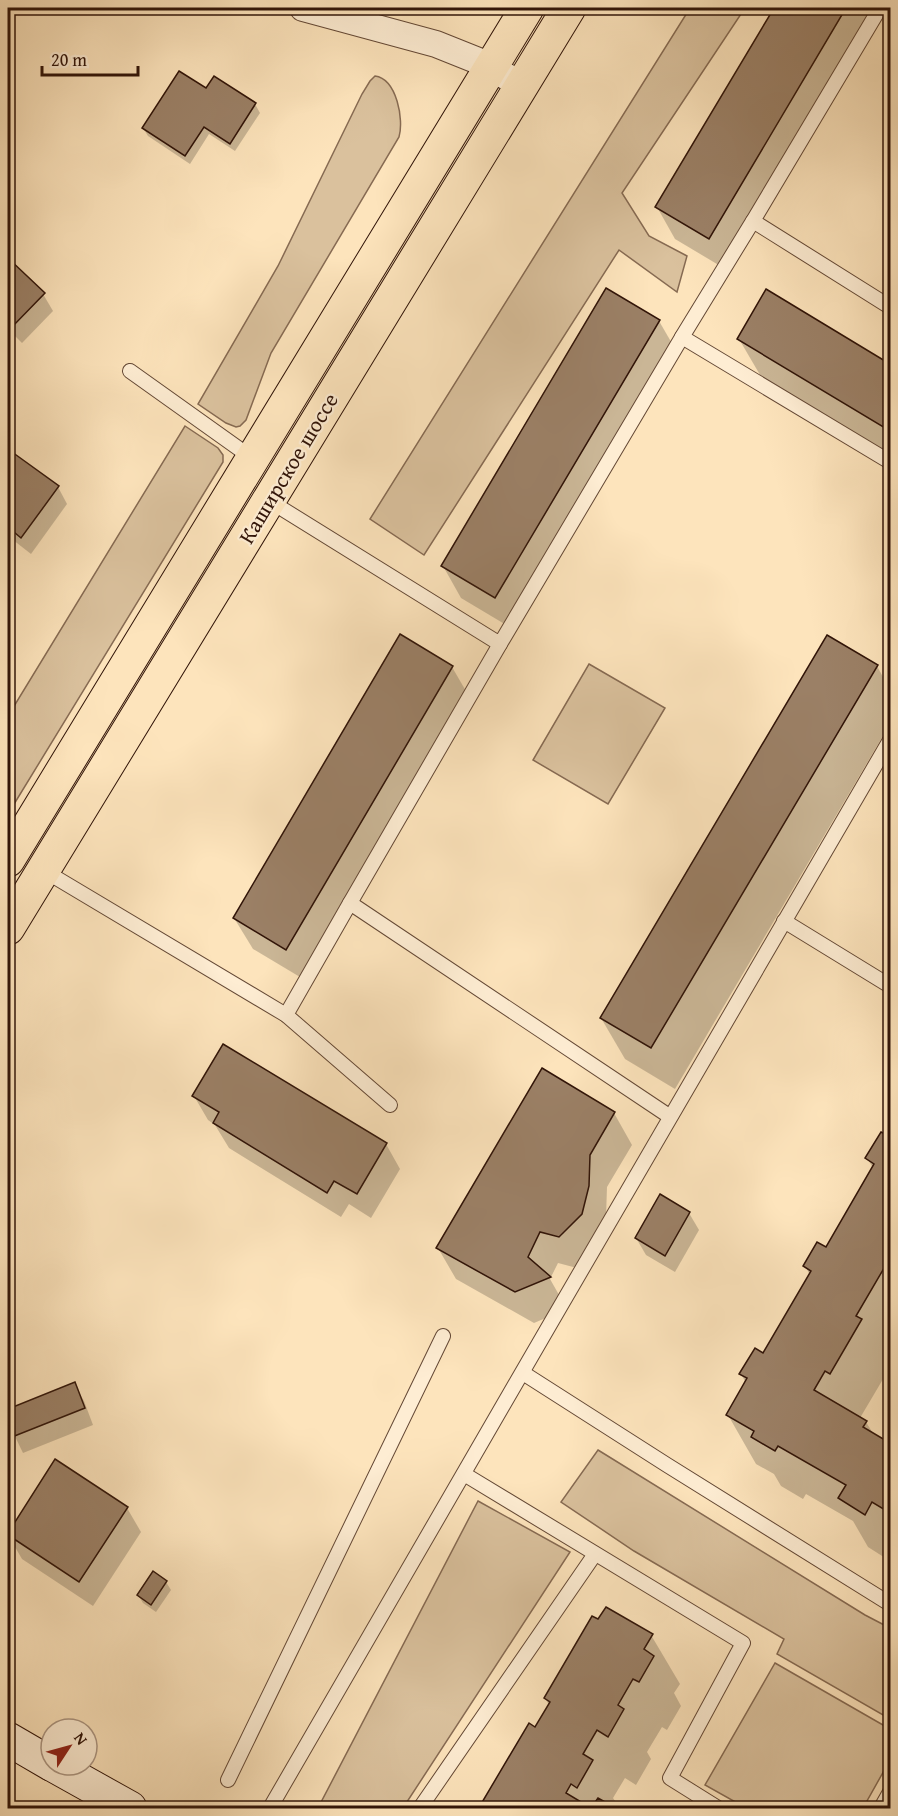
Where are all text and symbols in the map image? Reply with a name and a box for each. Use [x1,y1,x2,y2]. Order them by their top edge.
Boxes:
scale bar [42,39,138,77]
text: 20 m [51,46,87,73]
street label: Каширское шоссе [230,386,346,550]
north arrow [39,1717,99,1777]
text: N [68,1727,94,1750]

